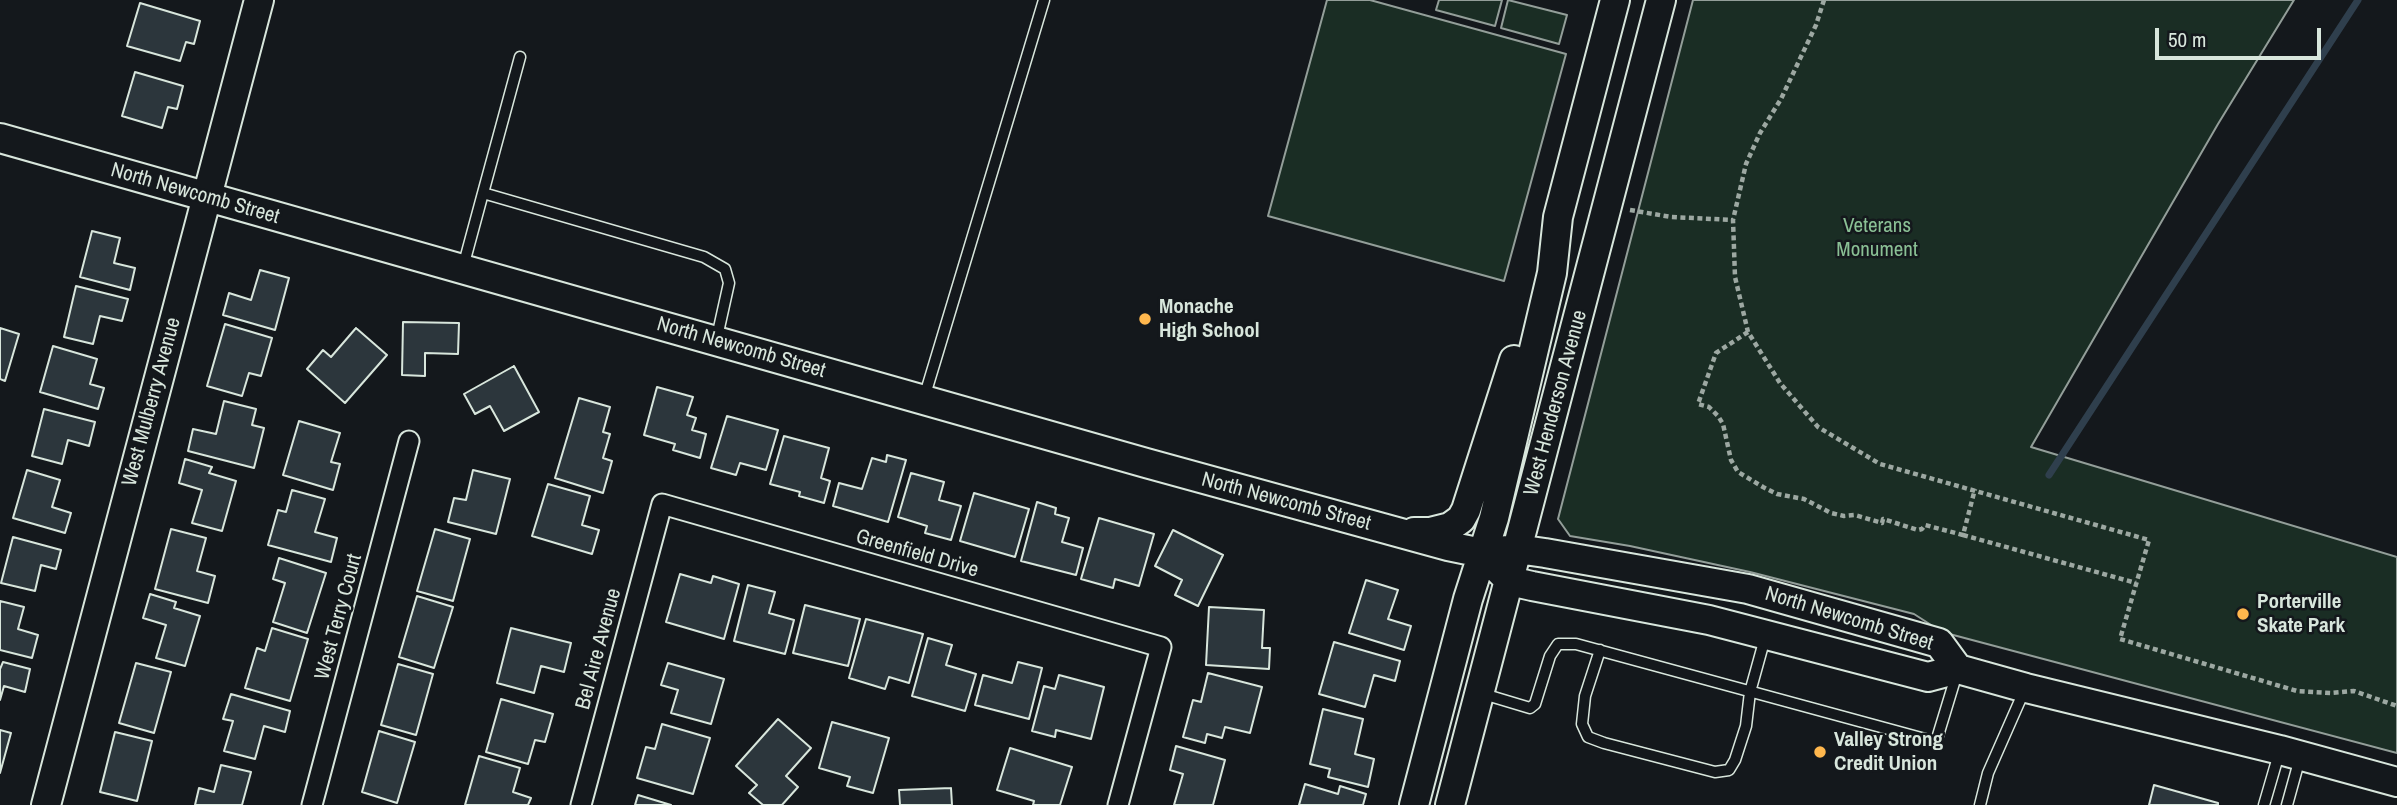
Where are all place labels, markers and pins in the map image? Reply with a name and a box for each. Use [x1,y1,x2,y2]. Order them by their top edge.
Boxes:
place label: Monache High School [1159,294,1259,344]
marker: Monache High School [1137,311,1153,327]
place label: Porterville Skate Park [2257,589,2345,639]
marker: Porterville Skate Park [2235,606,2251,622]
place label: Valley Strong Credit Union [1834,727,1943,777]
marker: Valley Strong Credit Union [1812,744,1828,760]

